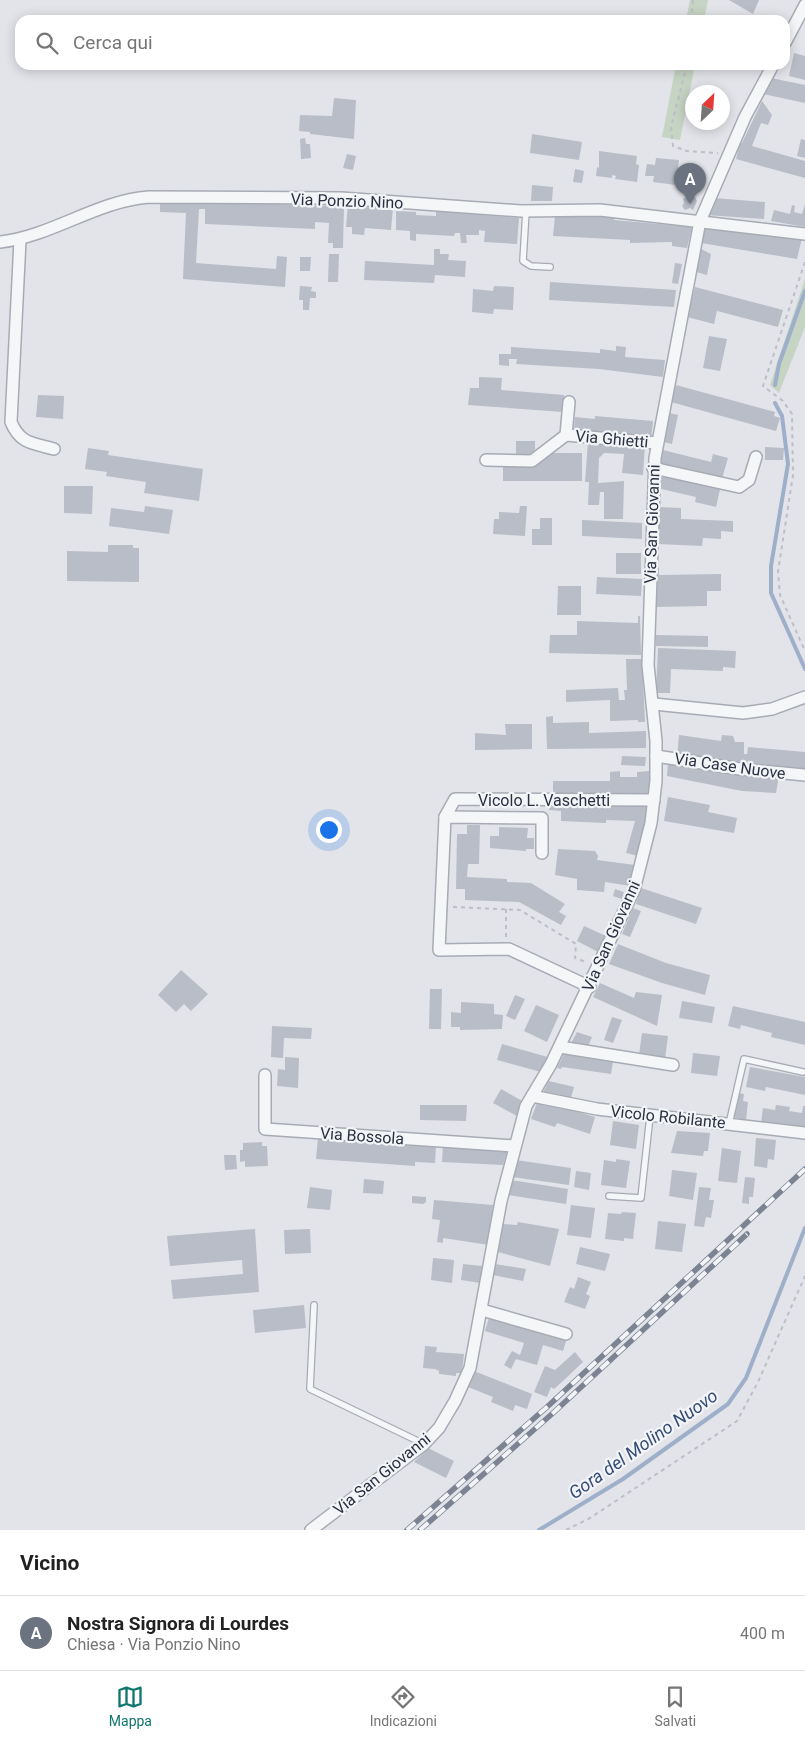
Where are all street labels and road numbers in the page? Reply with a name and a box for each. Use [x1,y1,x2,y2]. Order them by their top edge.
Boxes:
street label: Via Ponzio Nino [290,190,404,212]
street label: Via Ghietti [575,426,649,452]
street label: Via San Giovanni [640,464,664,584]
street label: Via Case Nuove [673,749,787,783]
street label: Vicolo L. Vaschetti [478,791,610,810]
street label: Via San Giovanni [578,878,644,994]
street label: Vicolo Robilante [610,1102,726,1132]
street label: Via Bossola [319,1124,405,1148]
street label: Via San Giovanni [330,1429,434,1519]

